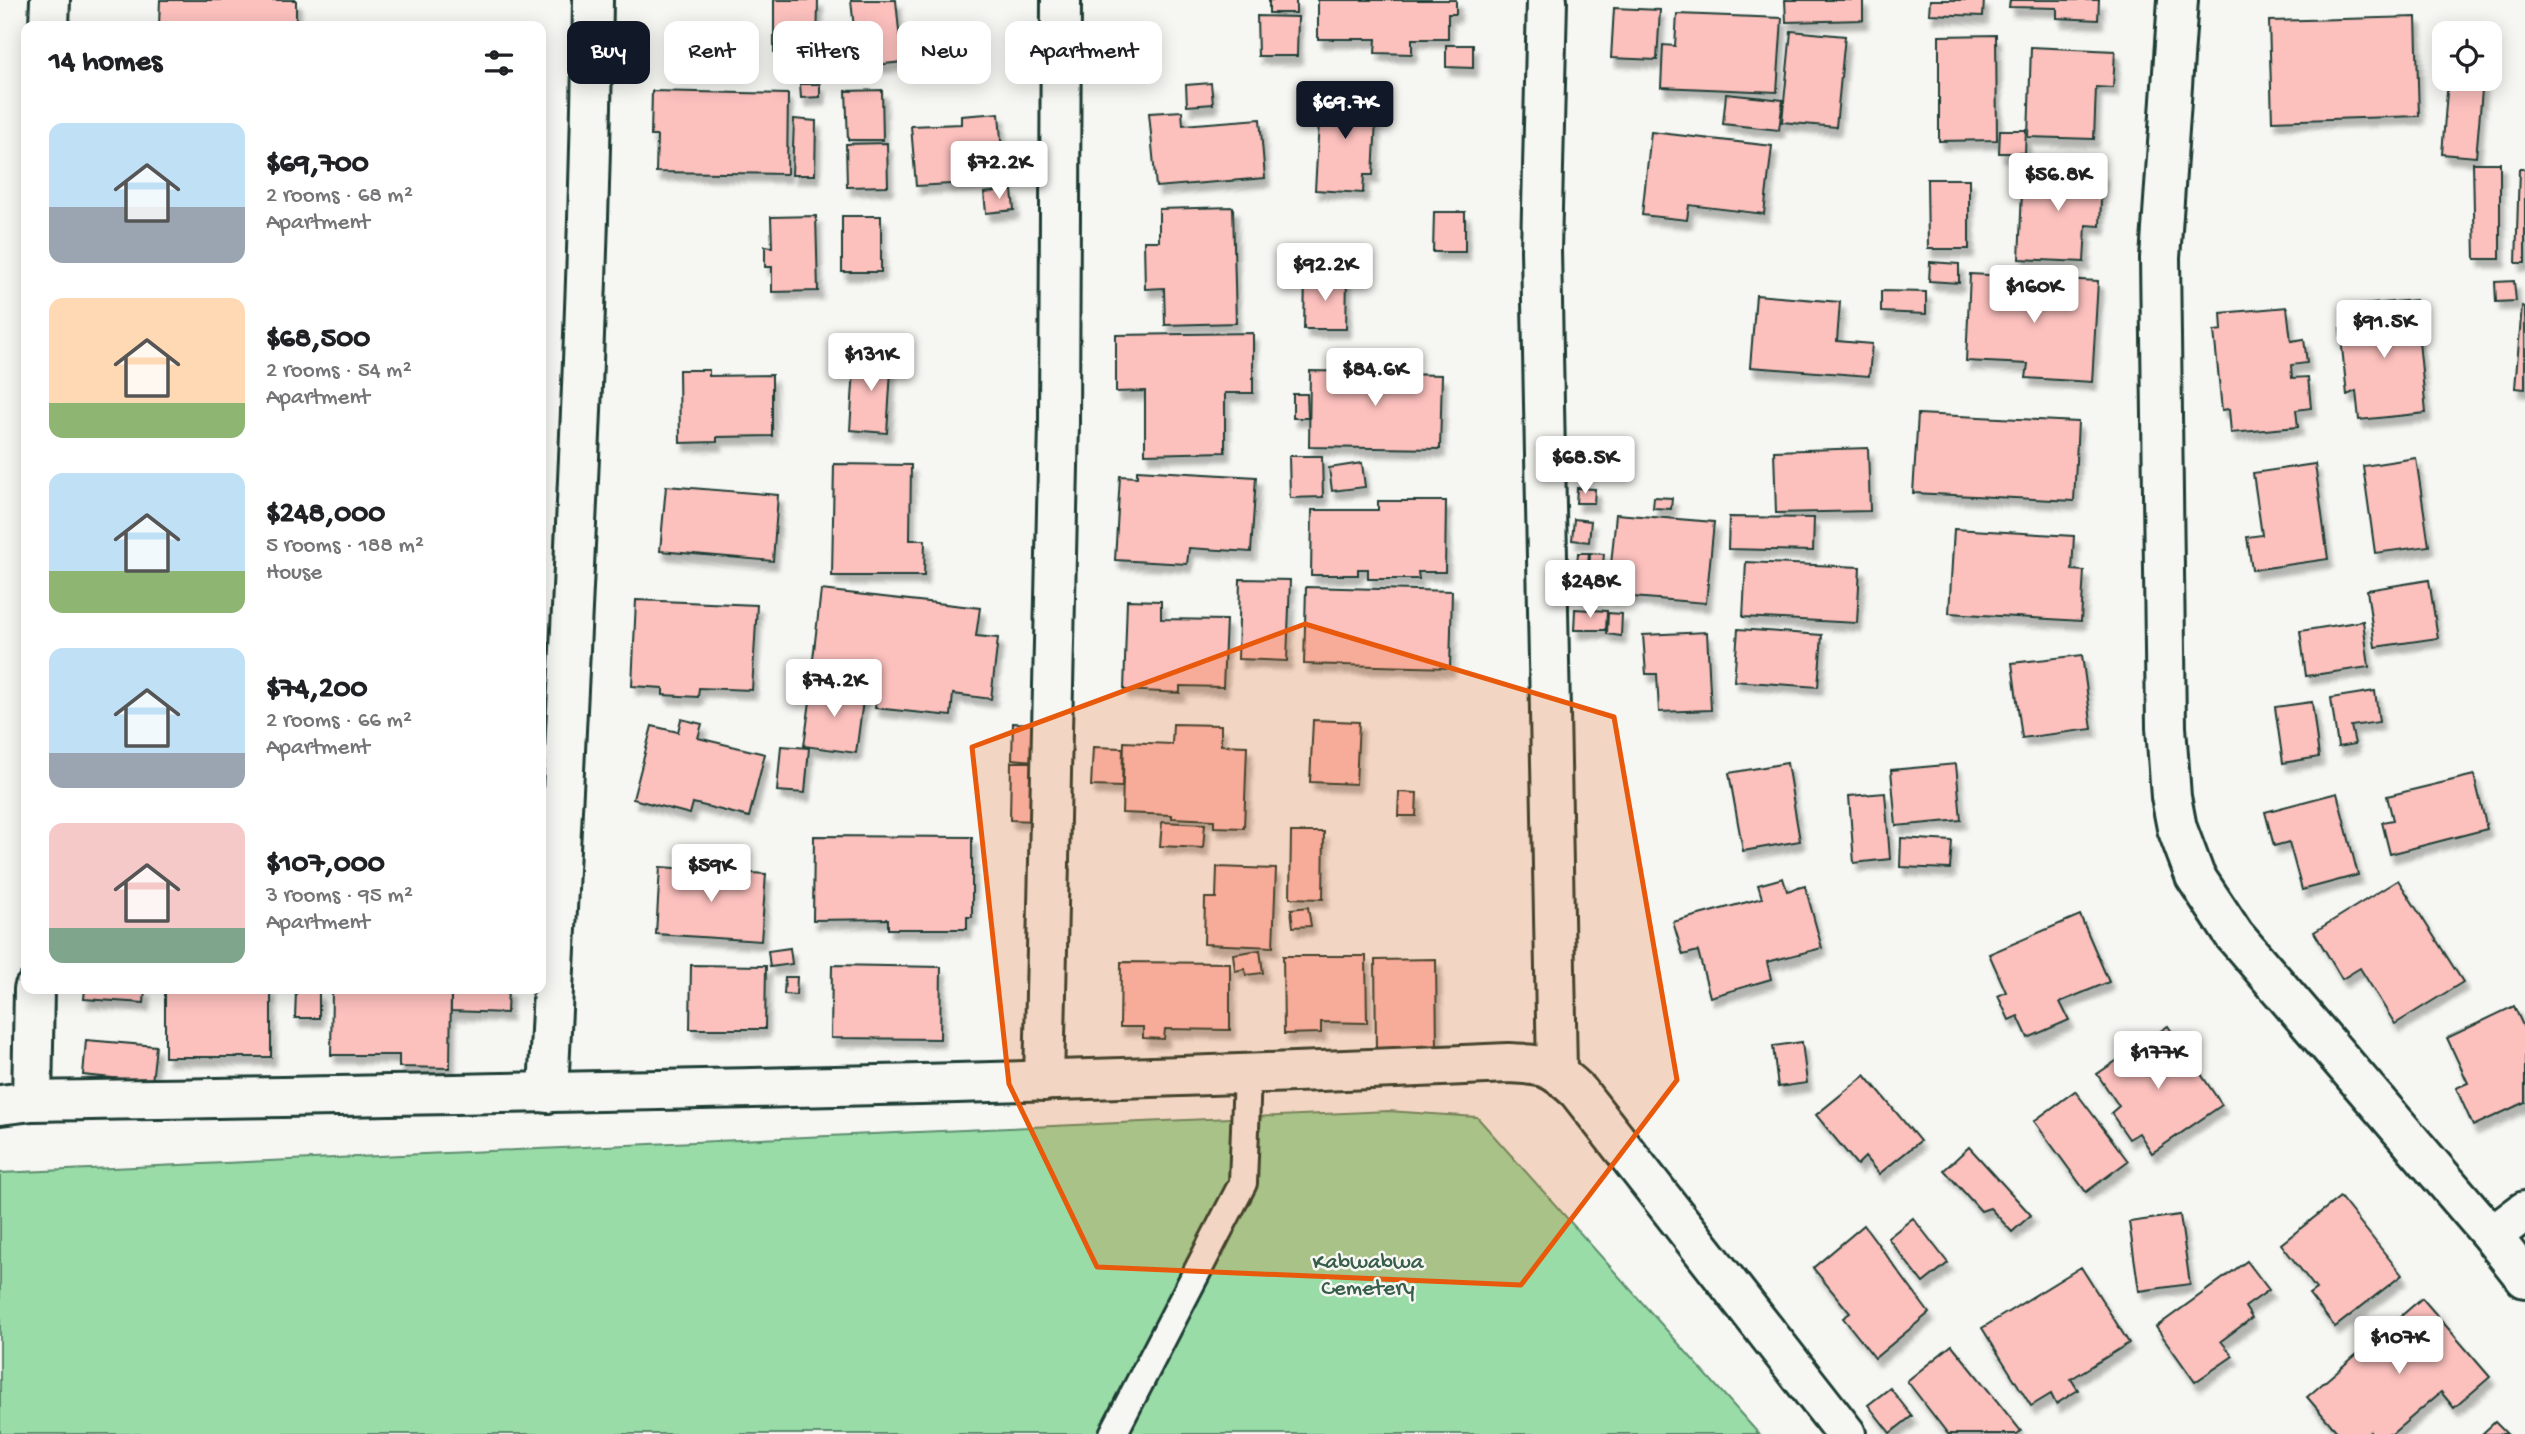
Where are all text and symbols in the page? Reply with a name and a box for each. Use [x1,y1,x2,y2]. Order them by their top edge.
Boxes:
chip: Buy [567,21,650,84]
chip: Rent [664,21,759,84]
chip: Filters [773,21,883,84]
chip: New [897,21,991,84]
chip: Apartment [1005,21,1162,84]
map controls [2432,21,2502,91]
button: locate [2432,21,2502,91]
icon: filters [480,44,518,82]
text: 14 homes [49,46,162,81]
pin: $69.7K [1288,82,1402,141]
text: $69.7K [1312,90,1378,117]
pin: $72.2K [942,142,1056,201]
text: $69,700 [266,148,369,183]
text: $72.2K [967,150,1031,177]
icon: home [105,151,189,235]
pin: $56.8K [2001,154,2115,213]
text: $56.8K [2025,162,2091,189]
text: 2 rooms · 68 m² [266,183,413,210]
text: Apartment [266,210,370,237]
pin: $92.2K [1268,244,1382,303]
text: $92.2K [1293,252,1357,279]
pin: $160K [1985,266,2083,325]
text: $160K [2005,274,2063,301]
pin: $91.5K [2327,300,2441,360]
text: $91.5K [2352,309,2416,336]
text: $68,500 [266,323,370,358]
icon: home [105,326,189,410]
pin: $131K [822,334,920,393]
text: $131K [844,342,898,369]
pin: $84.6K [1318,348,1432,408]
text: $84.6K [1342,357,1408,384]
text: 2 rooms · 54 m² [266,358,412,385]
text: Apartment [266,385,370,412]
pin: $68.5K [1528,436,1642,496]
text: $68.5K [1552,445,1618,472]
text: $248,000 [266,498,385,533]
icon: home [105,501,189,585]
text: 5 rooms · 188 m² [266,533,424,560]
text: House [266,560,322,587]
pin: $248K [1541,560,1639,620]
text: $248K [1561,569,1619,596]
pin: $74.2K [777,660,891,719]
text: $74.2K [802,668,866,695]
text: $74,200 [266,673,367,708]
icon: home [105,676,189,760]
text: 2 rooms · 66 m² [266,708,412,735]
text: Apartment [266,735,370,762]
pin: $59K [670,844,752,904]
text: $107,000 [266,848,385,883]
icon: home [105,851,189,935]
text: $59K [688,853,734,880]
text: 3 rooms · 95 m² [266,883,413,910]
text: Apartment [266,910,370,937]
pin: $177K [2109,1032,2207,1091]
text: $177K [2130,1040,2186,1067]
park label: Kabwabwa Cemetery [1313,1250,1425,1303]
pin: $107K [2350,1316,2448,1376]
text: $107K [2370,1325,2428,1352]

